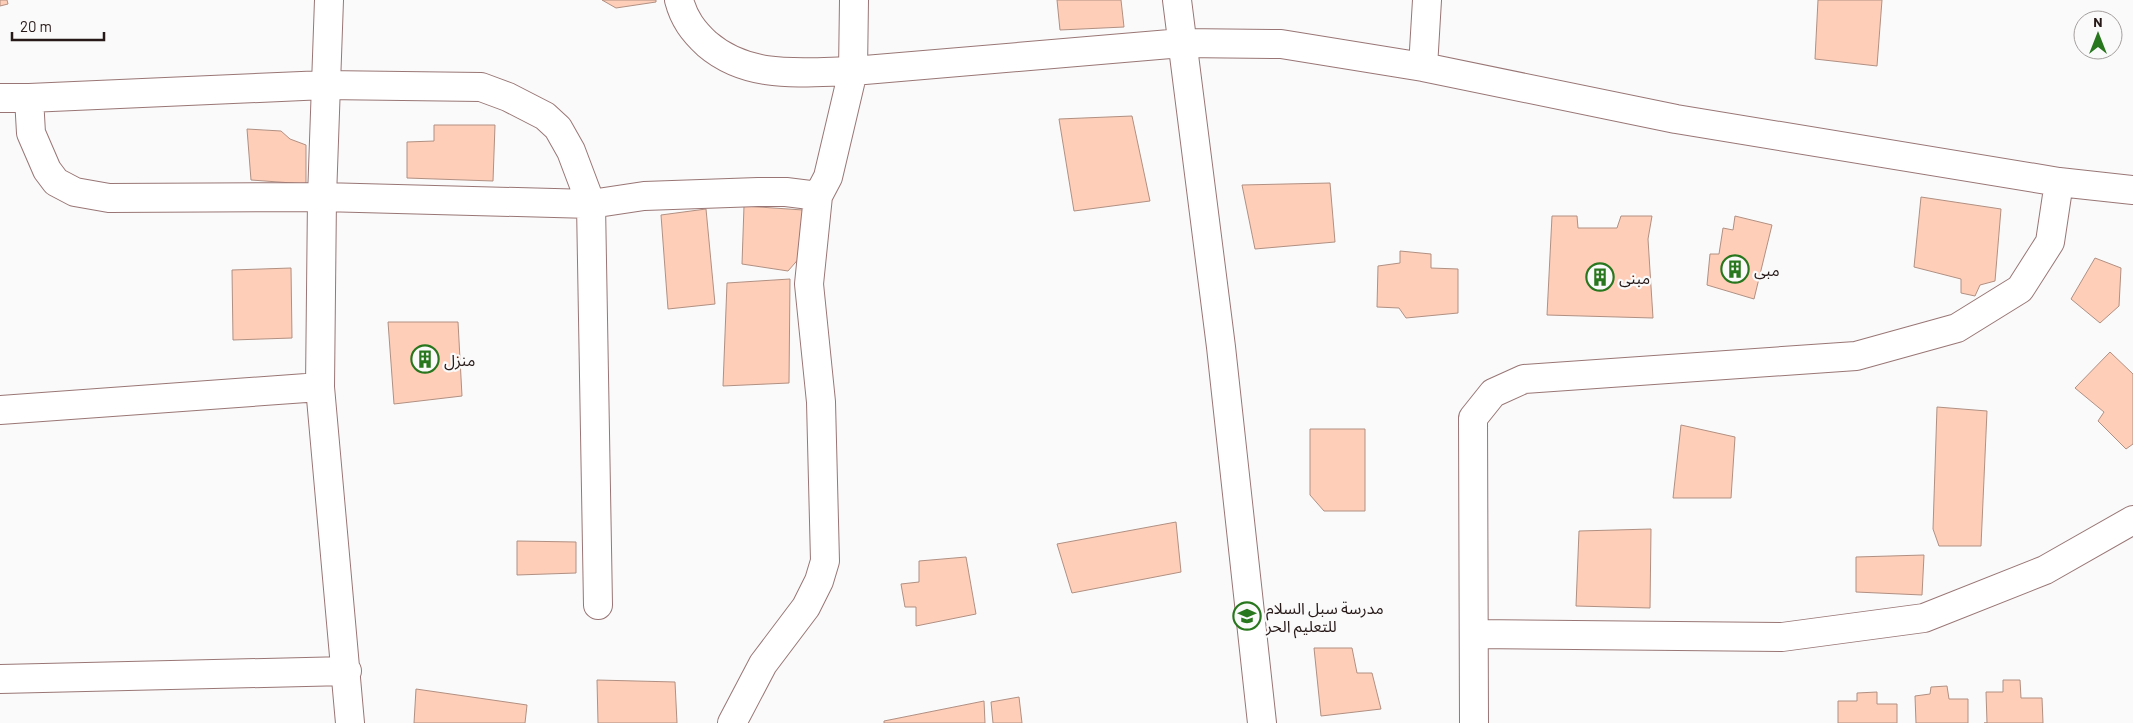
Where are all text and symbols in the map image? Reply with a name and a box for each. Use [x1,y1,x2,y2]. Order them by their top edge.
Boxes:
scale bar [12,10,105,42]
north arrow [2073,10,2123,60]
text: N [2093,13,2103,30]
text: 20 m [20,17,52,35]
building icon: مبى [1720,254,1750,284]
place label: مبى [1754,260,1780,280]
building icon: مبنى [1585,262,1615,292]
place label: مبنى [1619,268,1650,288]
building icon: منزل [410,344,440,374]
place label: منزل [444,350,475,371]
place label: مدرسة سبل السلام للتعليم الحر [1265,598,1384,639]
school or university icon: مدرسة سبل السلام للتعليم الحر [1232,601,1262,631]

